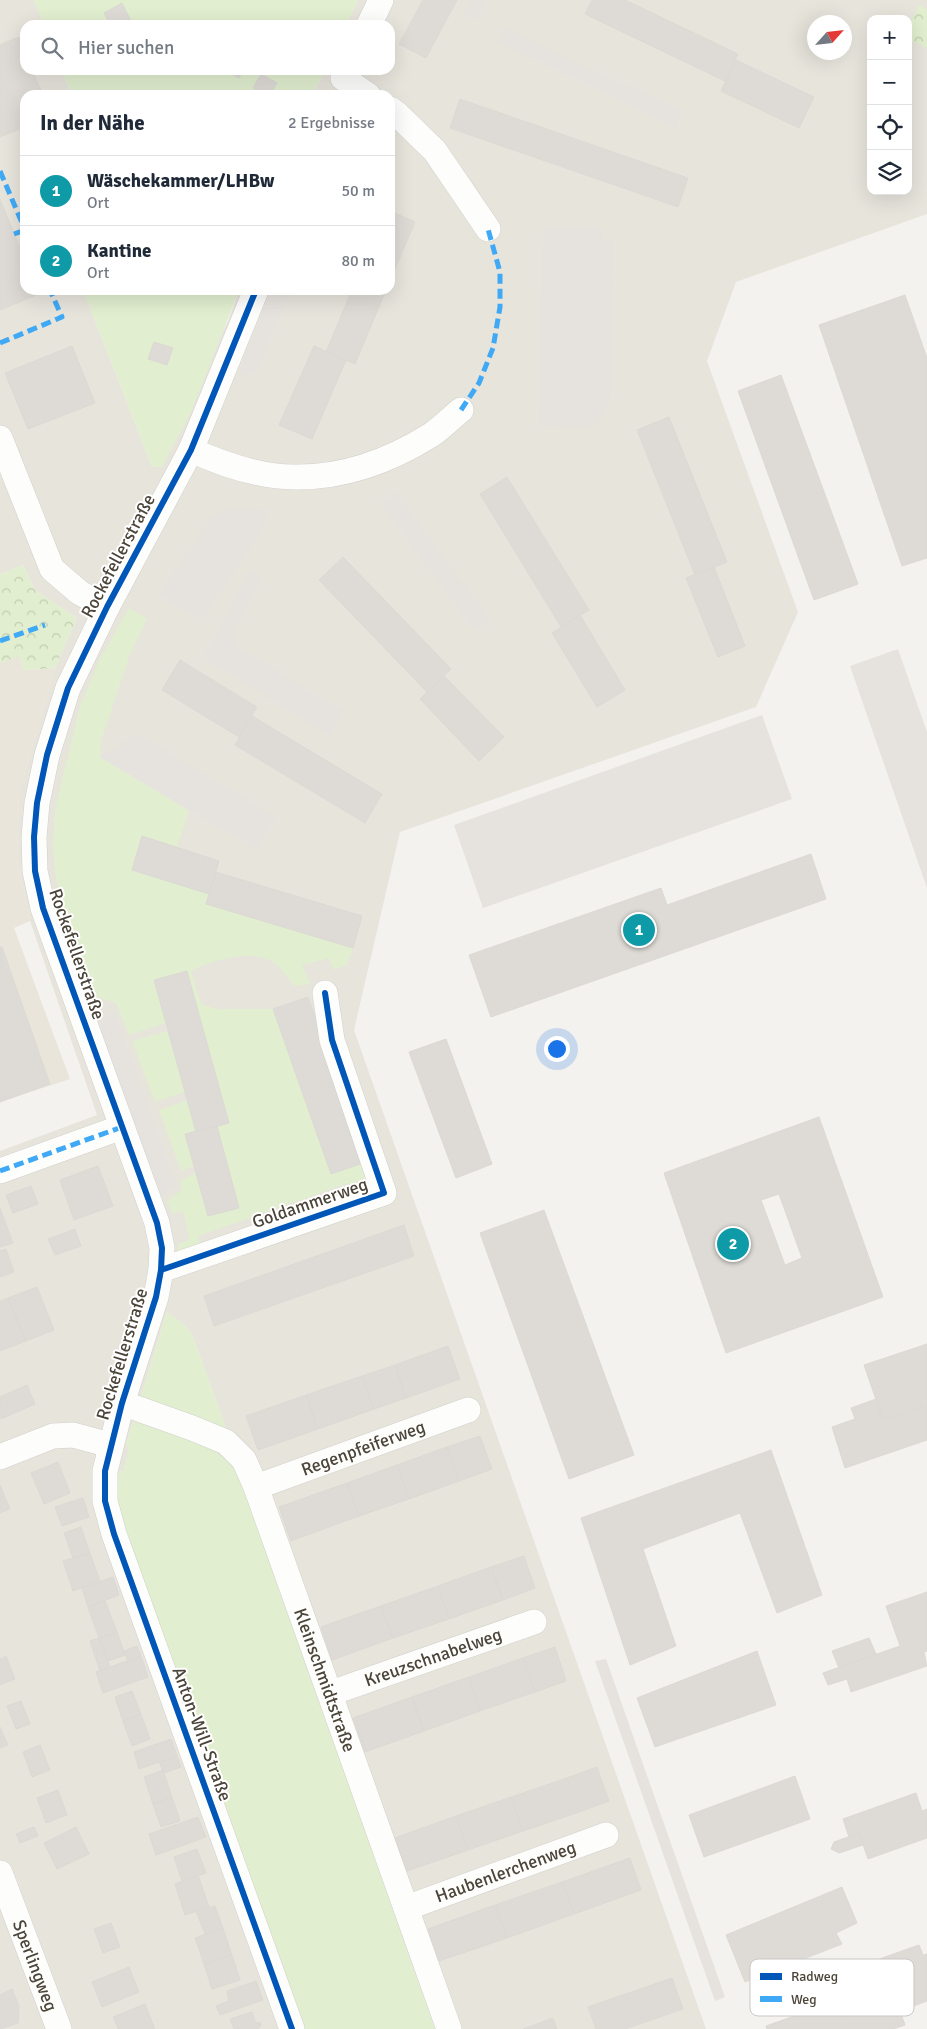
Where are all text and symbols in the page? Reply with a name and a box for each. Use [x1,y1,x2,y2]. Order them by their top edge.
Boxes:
north arrow [807,15,852,60]
map controls [867,15,912,195]
button: + [867,15,912,60]
search box [20,20,395,75]
icon: search [38,34,66,62]
text: Hier suchen [78,36,174,60]
button: − [867,60,912,105]
button: locate [867,105,912,150]
text: In der Nähe [40,110,145,136]
text: 2 Ergebnisse [288,113,375,133]
button: layers [867,150,912,195]
text: Wäschekammer/LHBw [87,169,274,193]
text: 1 [52,181,60,201]
text: 50 m [341,181,375,201]
text: Ort [87,193,109,213]
text: Kantine [87,239,152,263]
text: 2 [52,251,60,271]
text: 80 m [341,251,375,271]
text: Ort [87,263,109,283]
street label: Rockefellerstraße [76,490,160,622]
street label: Rockefellerstraße [44,886,110,1022]
pin: 1 [623,911,655,949]
your location [544,1036,570,1062]
street label: Goldammerweg [249,1173,371,1233]
pin: 2 [717,1225,749,1263]
street label: Rockefellerstraße [91,1285,153,1423]
street label: Regenpfeiferweg [298,1415,428,1481]
street label: Kleinschmidtstraße [289,1605,360,1755]
street label: Kreuzschnabelweg [361,1623,505,1692]
street label: Anton-Will-Straße [167,1664,237,1804]
street label: Haubenlerchenweg [432,1836,579,1907]
street label: Sperlingweg [8,1917,62,2014]
legend [750,1959,914,2016]
text: Radweg [791,1968,838,1985]
text: Weg [791,1991,817,2008]

